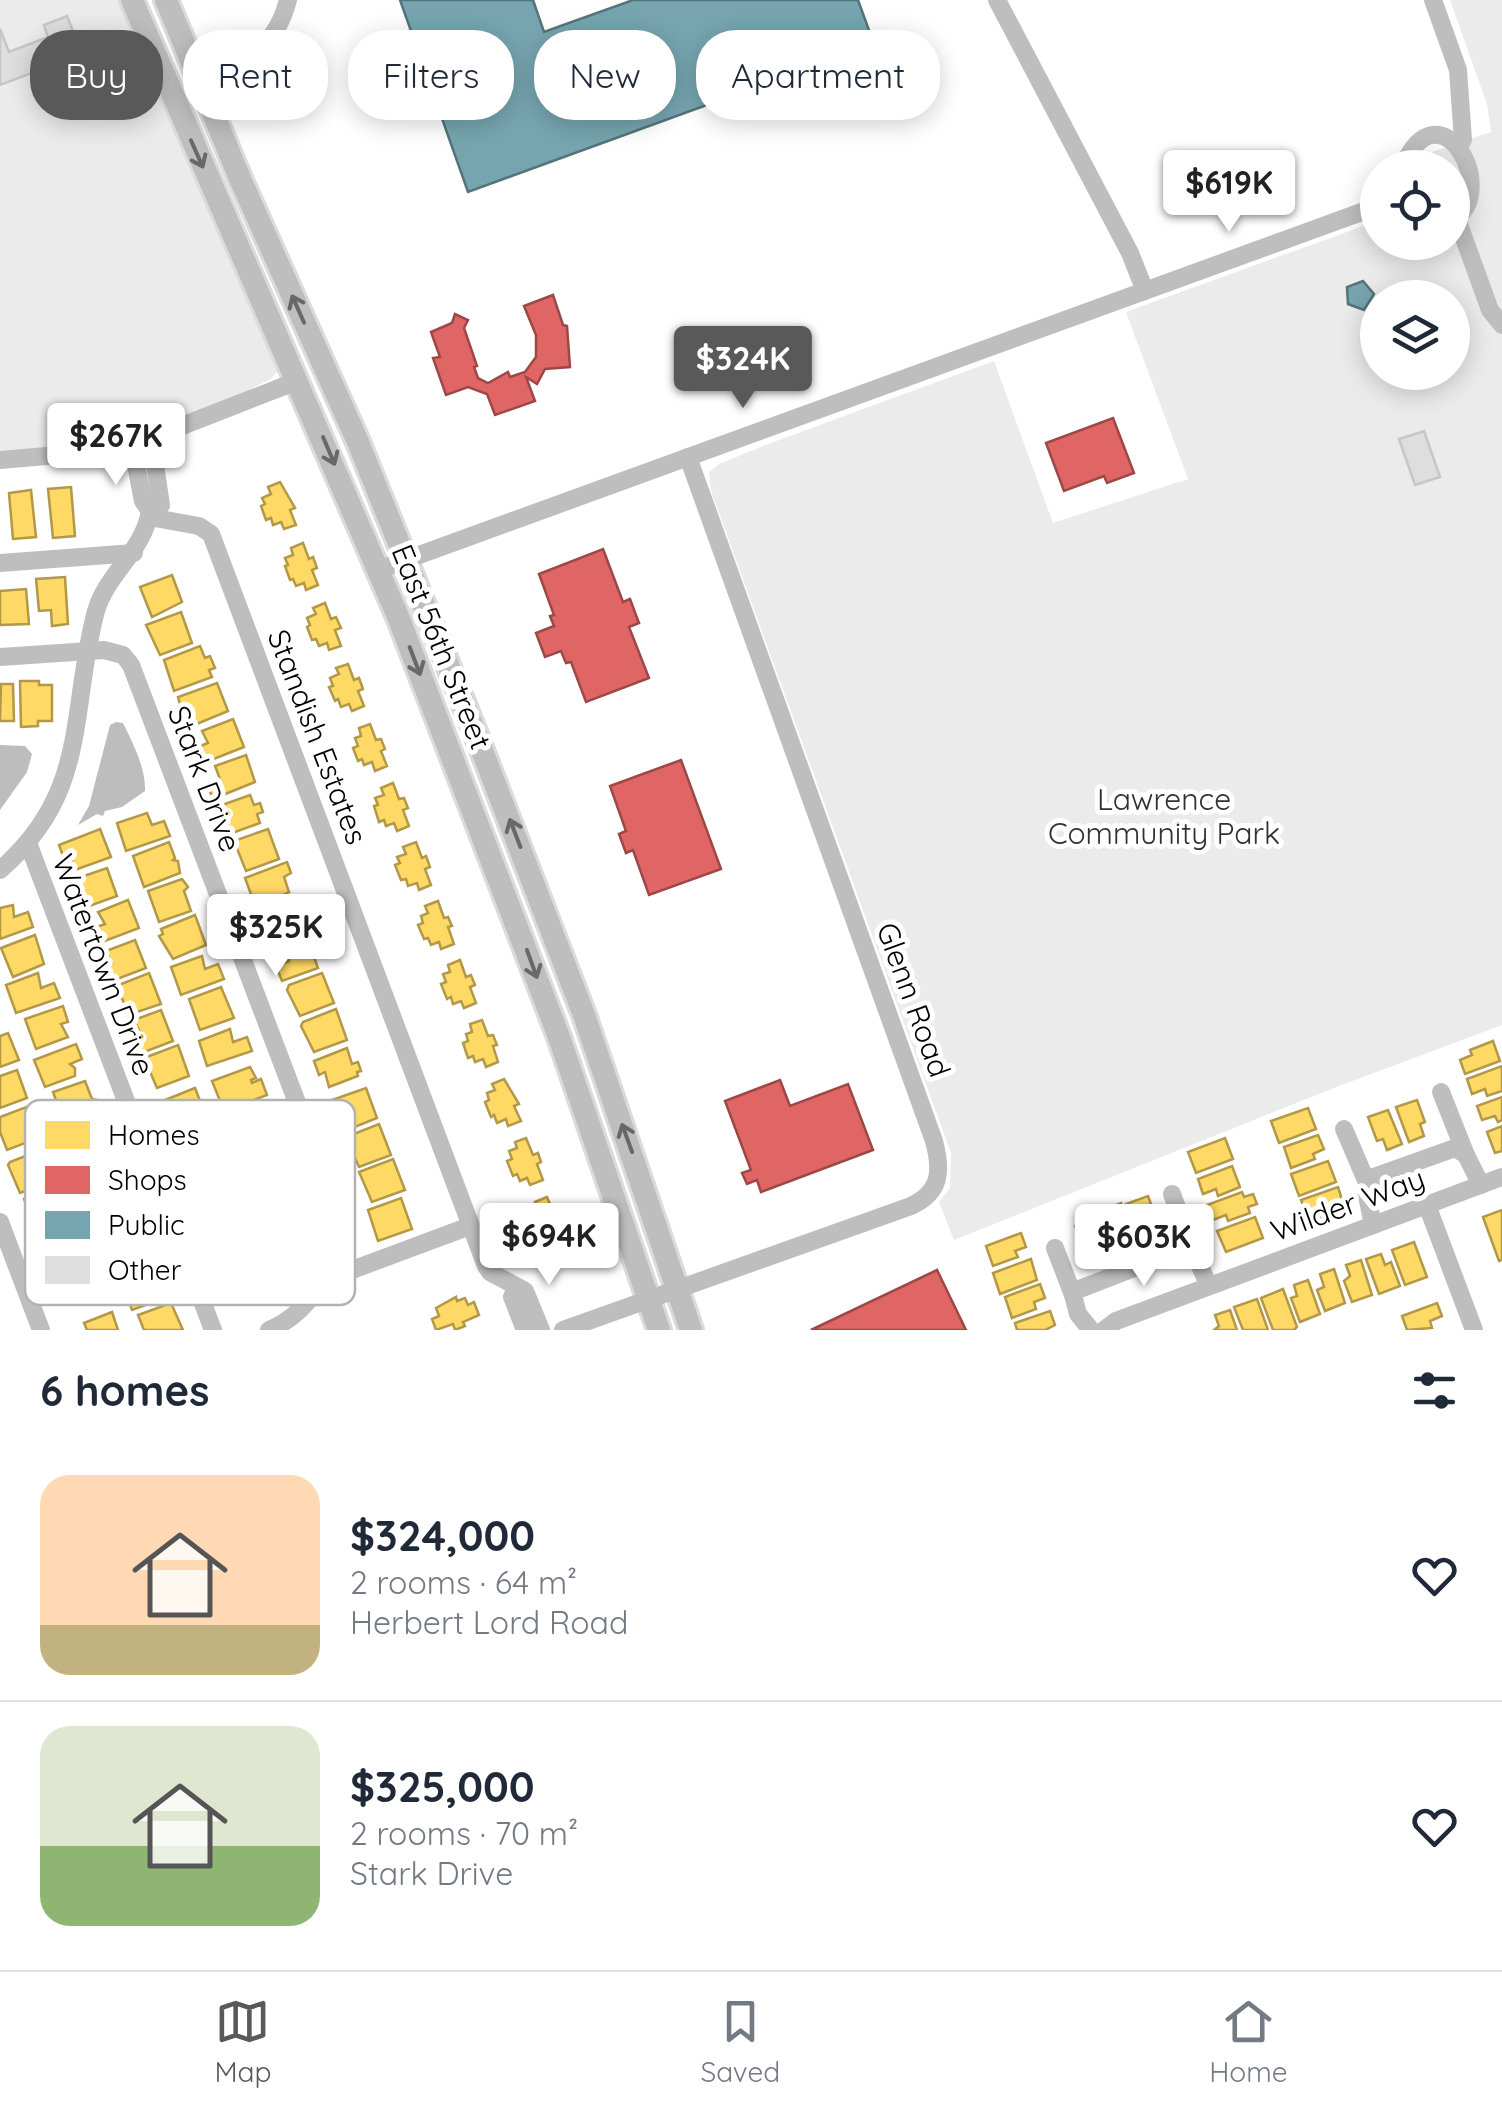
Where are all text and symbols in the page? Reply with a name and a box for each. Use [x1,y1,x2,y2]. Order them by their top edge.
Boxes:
chip: Buy [30,30,163,120]
chip: Rent [183,30,328,120]
chip: Filters [348,30,514,120]
chip: New [534,30,676,120]
chip: Apartment [696,30,940,120]
one-way arrow [189,138,207,169]
pin: $619K [1159,150,1299,235]
map controls [1360,150,1470,390]
button: locate [1360,150,1470,260]
text: $619K [1185,162,1273,202]
button: layers [1360,280,1470,390]
one-way arrow [288,294,306,325]
pin: $324K [673,326,813,411]
text: $324K [696,338,790,378]
pin: $267K [46,403,186,488]
text: $267K [69,415,163,455]
one-way arrow [321,436,339,466]
street label: East 56th Street [384,539,500,755]
street label: Standish Estates [260,624,376,849]
one-way arrow [408,645,426,675]
street label: Stark Drive [160,700,250,857]
park label: Lawrence Community Park [1048,780,1280,852]
one-way arrow [504,818,522,849]
street label: Watertown Drive [44,849,164,1081]
pin: $325K [206,894,346,979]
text: $325K [229,906,323,946]
street label: Glenn Road [868,917,959,1082]
one-way arrow [524,948,542,979]
legend [25,1100,355,1305]
text: Homes [108,1117,200,1152]
one-way arrow [617,1123,635,1154]
street label: Wilder Way [1266,1159,1430,1249]
text: Shops [108,1162,187,1197]
pin: $694K [479,1203,619,1288]
pin: $603K [1074,1204,1214,1289]
text: Public [108,1207,184,1242]
text: $694K [502,1215,596,1255]
text: $603K [1097,1216,1191,1256]
text: Other [108,1252,182,1287]
icon: filters [1407,1363,1462,1418]
text: 6 homes [40,1364,210,1417]
text: $324,000 [350,1509,535,1562]
icon: home [120,1515,240,1635]
icon: heart [1407,1548,1462,1603]
text: 2 rooms · 64 m² [350,1562,577,1602]
text: Herbert Lord Road [350,1602,628,1642]
text: $325,000 [350,1760,535,1813]
icon: home [120,1766,240,1886]
icon: heart [1407,1799,1462,1854]
text: 2 rooms · 70 m² [350,1813,578,1853]
text: Stark Drive [350,1853,513,1893]
tab: Map [214,1994,272,2089]
tab: Saved [700,1994,780,2089]
tab: Home [1209,1994,1288,2089]

